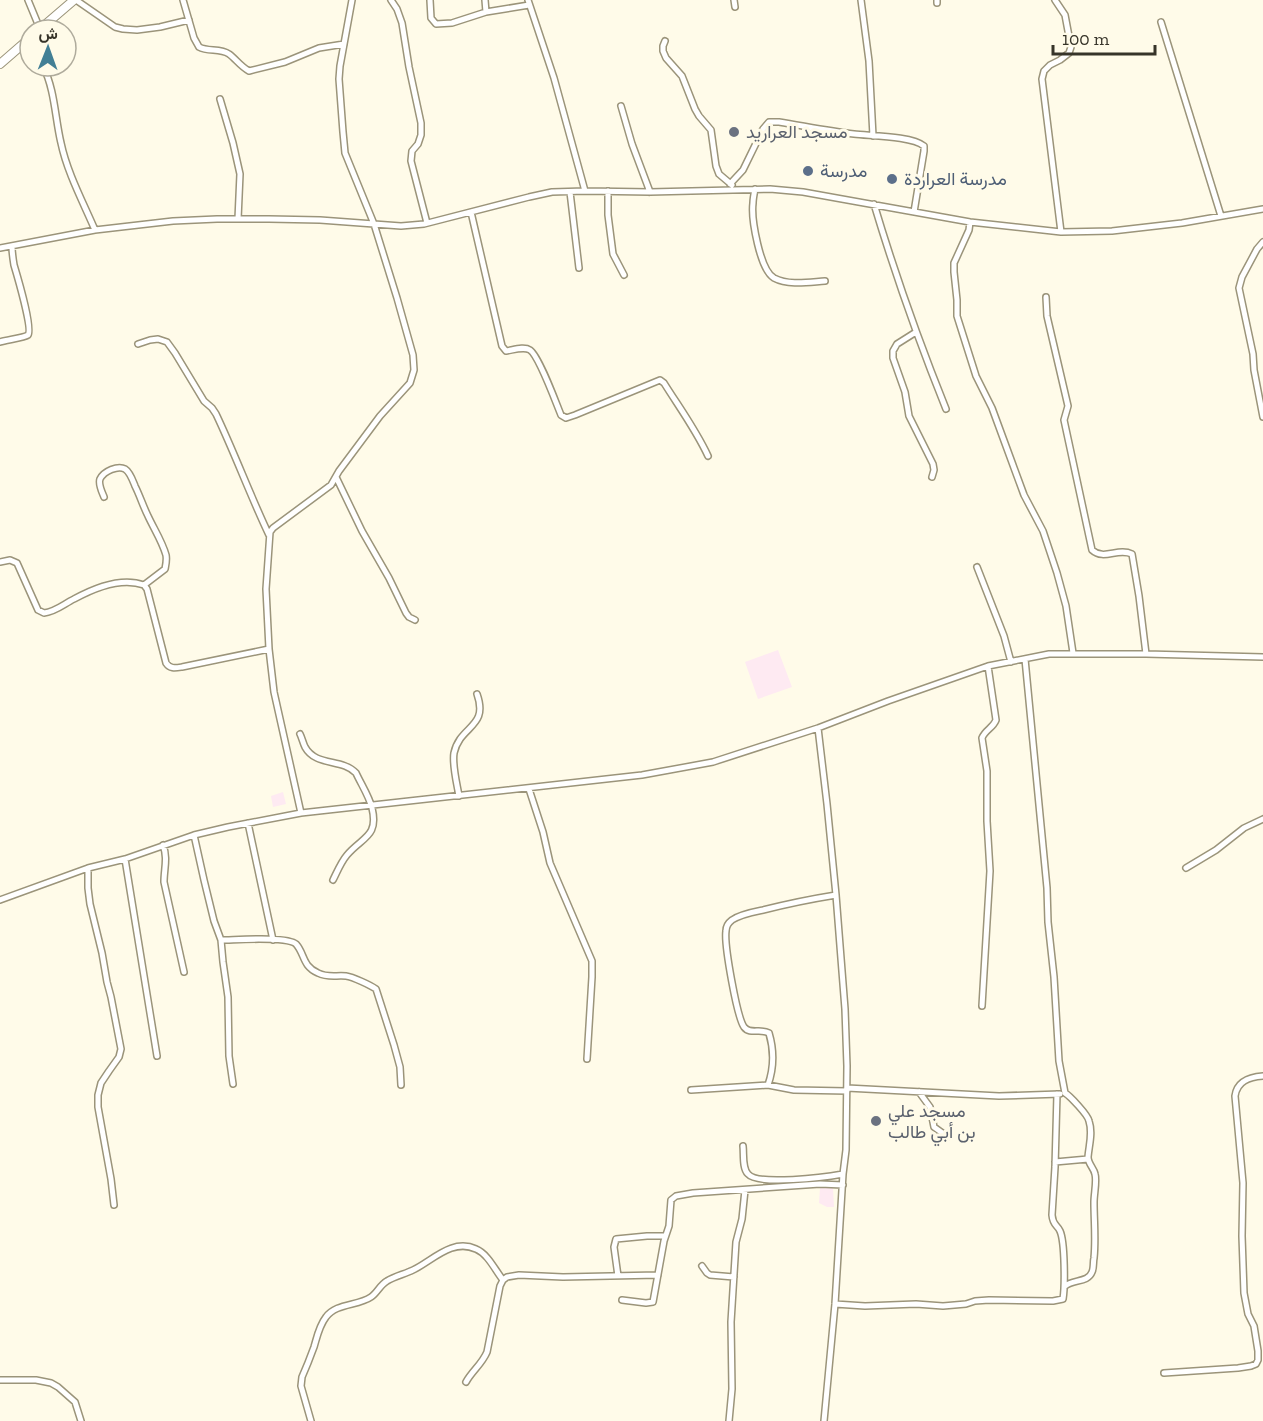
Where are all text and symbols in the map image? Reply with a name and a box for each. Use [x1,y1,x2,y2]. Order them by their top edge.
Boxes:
north arrow [18,18,78,78]
scale bar [1053,18,1155,56]
text: ش [38,24,58,43]
text: 100 m [1062,28,1110,50]
place label: مسجد العراريد [746,121,848,143]
marker: مسجد العراريد [727,125,741,139]
place label: مدرسة [820,160,867,182]
marker: مدرسة [801,164,815,178]
place label: مدرسة العراردة [904,168,1007,190]
marker: مدرسة العراردة [885,172,899,186]
place label: مسجد علي بن أبي طالب [888,1100,976,1147]
marker: مسجد علي بن أبي طالب [869,1114,883,1128]

